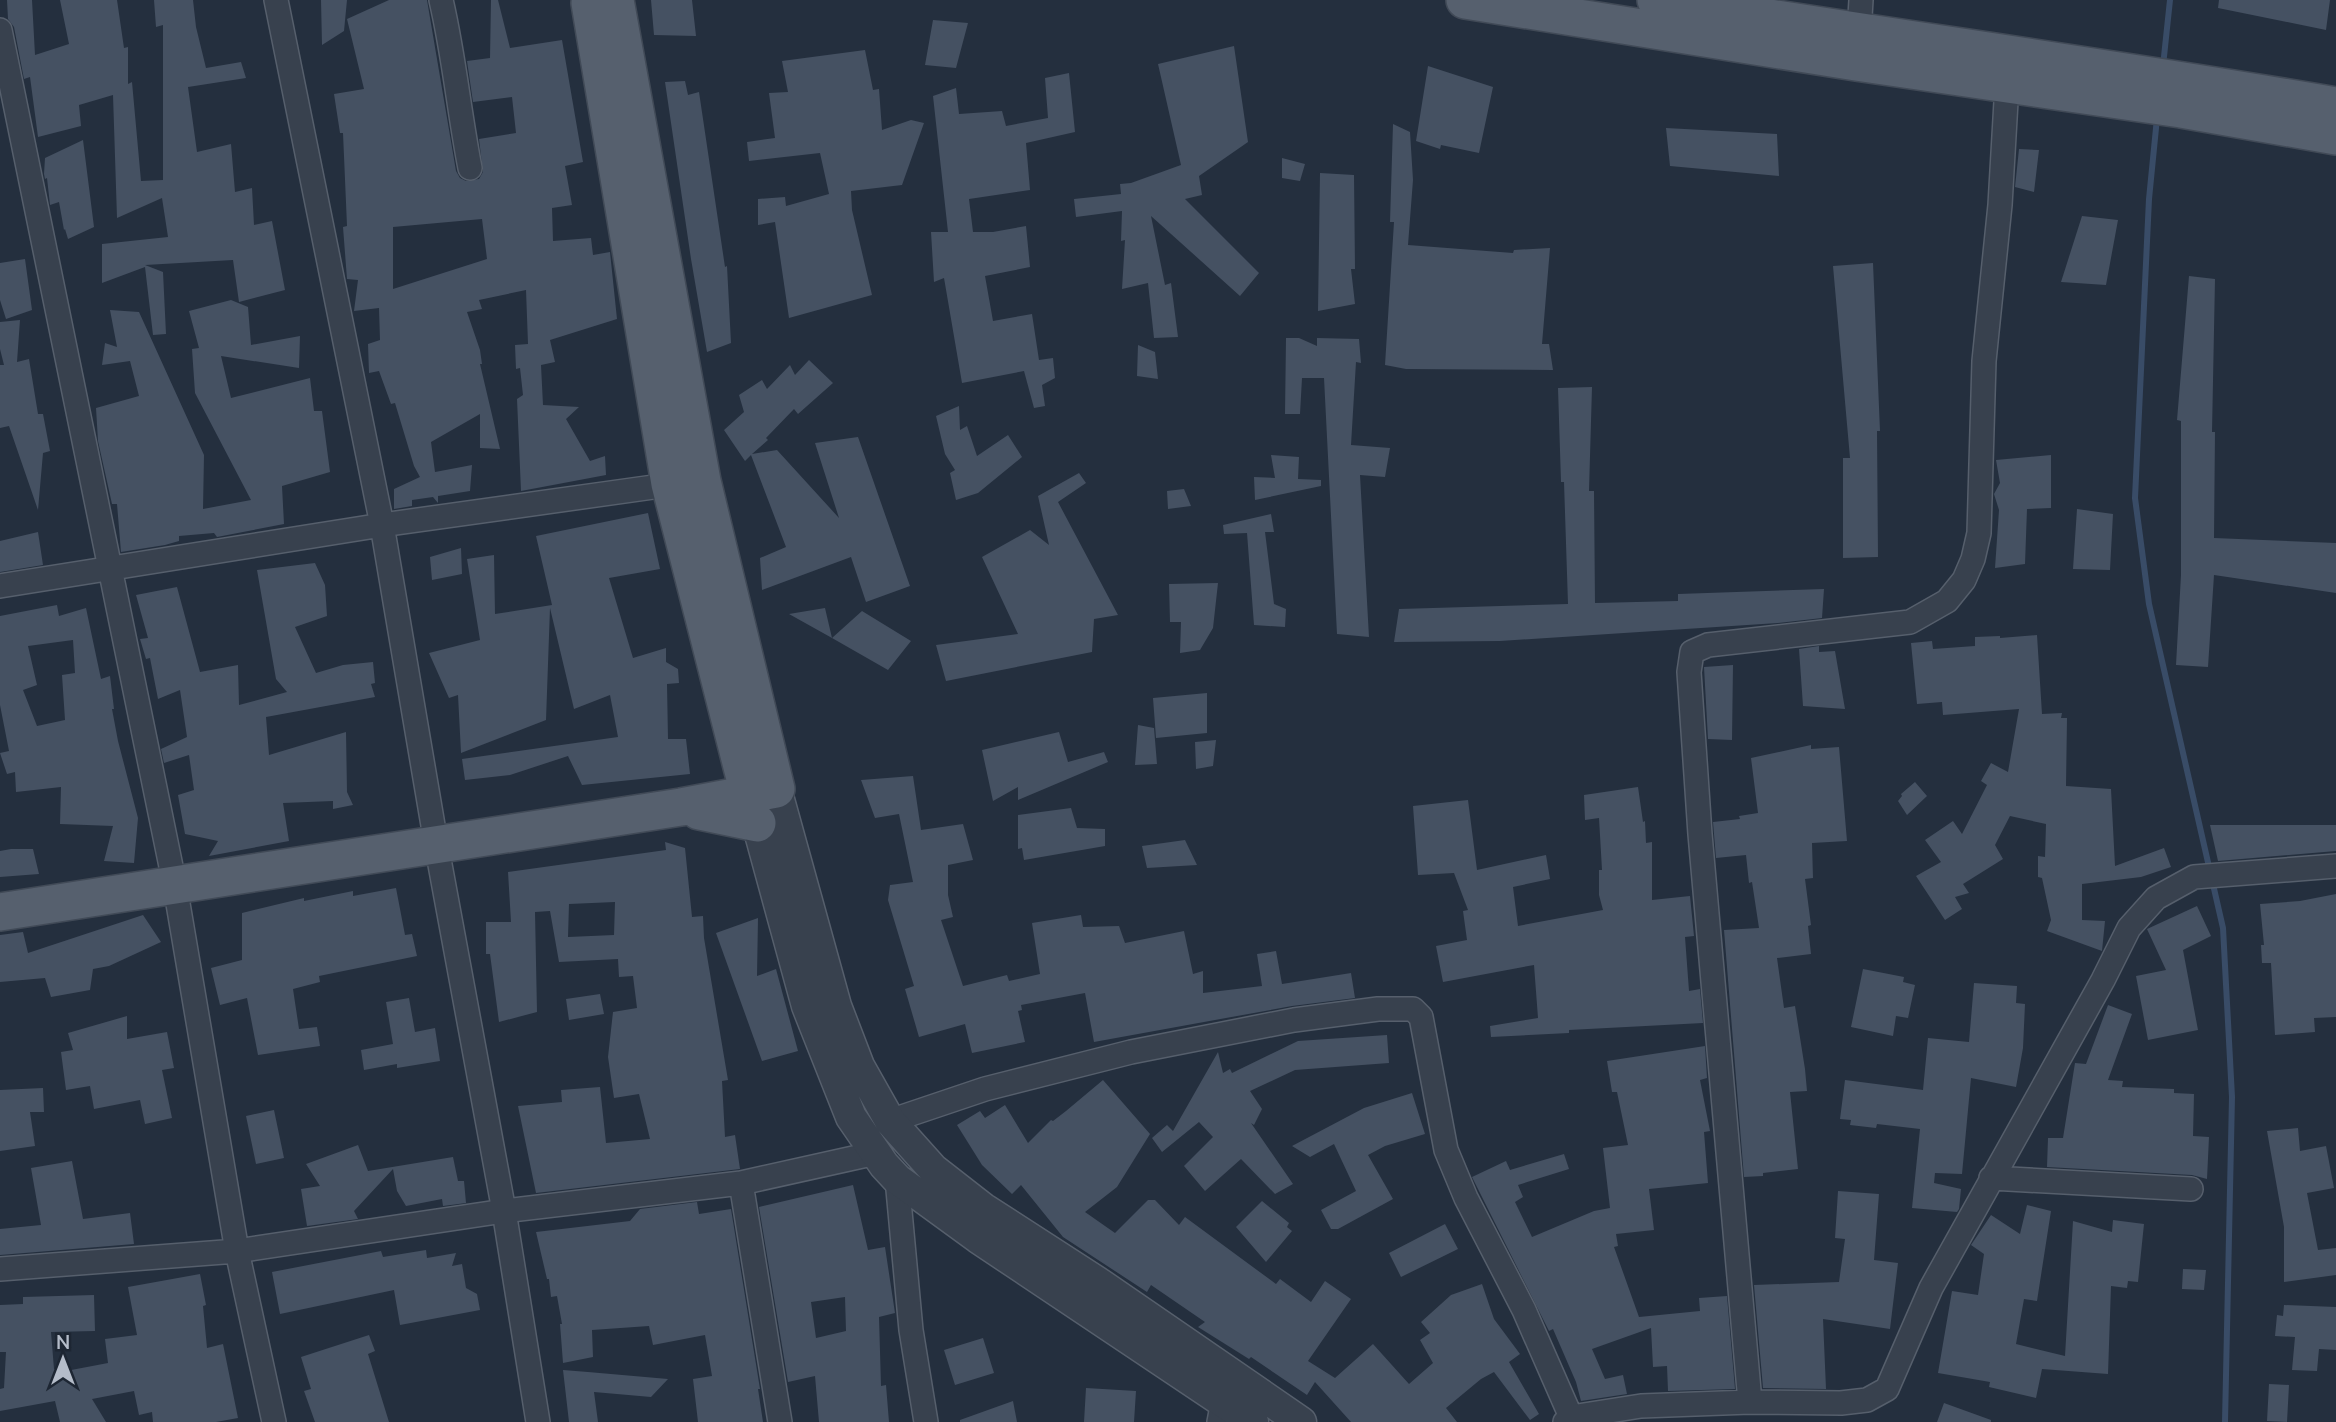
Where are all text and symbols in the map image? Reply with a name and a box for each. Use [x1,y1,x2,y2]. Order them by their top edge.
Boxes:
north arrow [28,1324,98,1394]
text: N [56,1330,70,1356]

